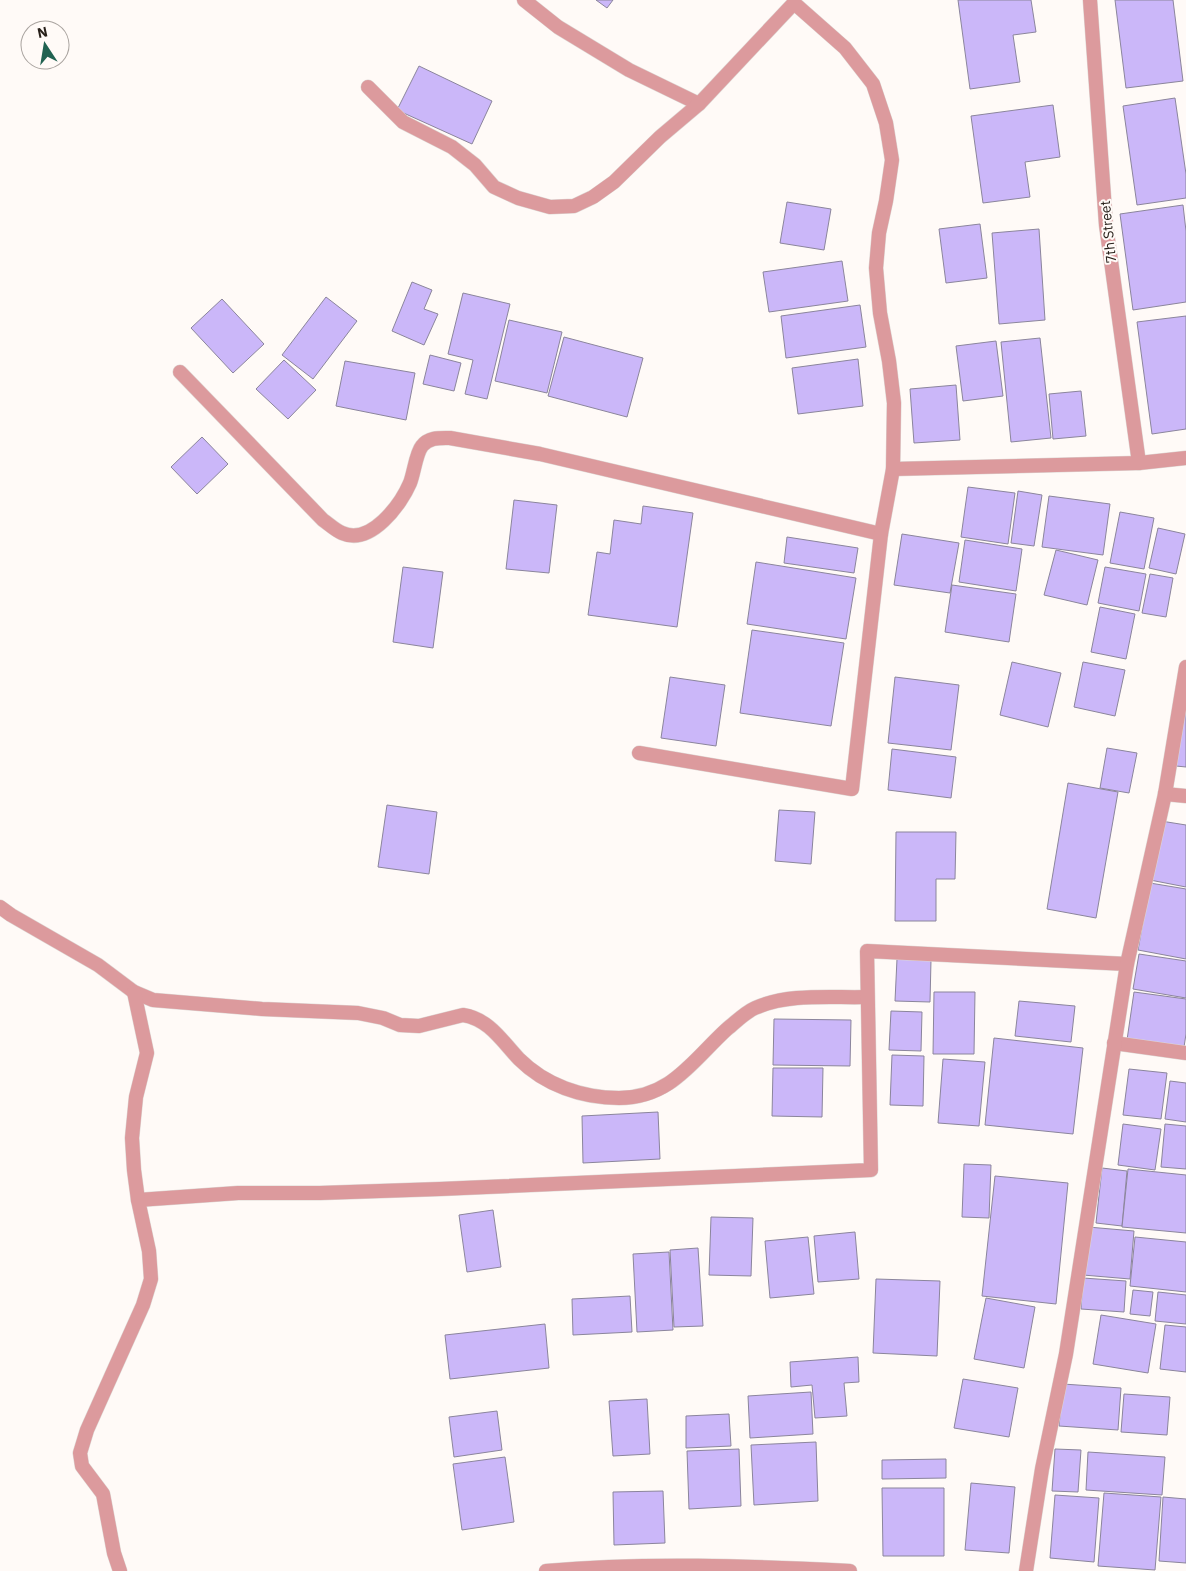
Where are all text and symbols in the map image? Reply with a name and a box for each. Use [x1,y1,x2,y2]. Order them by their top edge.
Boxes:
north arrow [20,20,70,70]
text: N [35,22,49,42]
street label: 7th Street [1096,200,1120,264]

